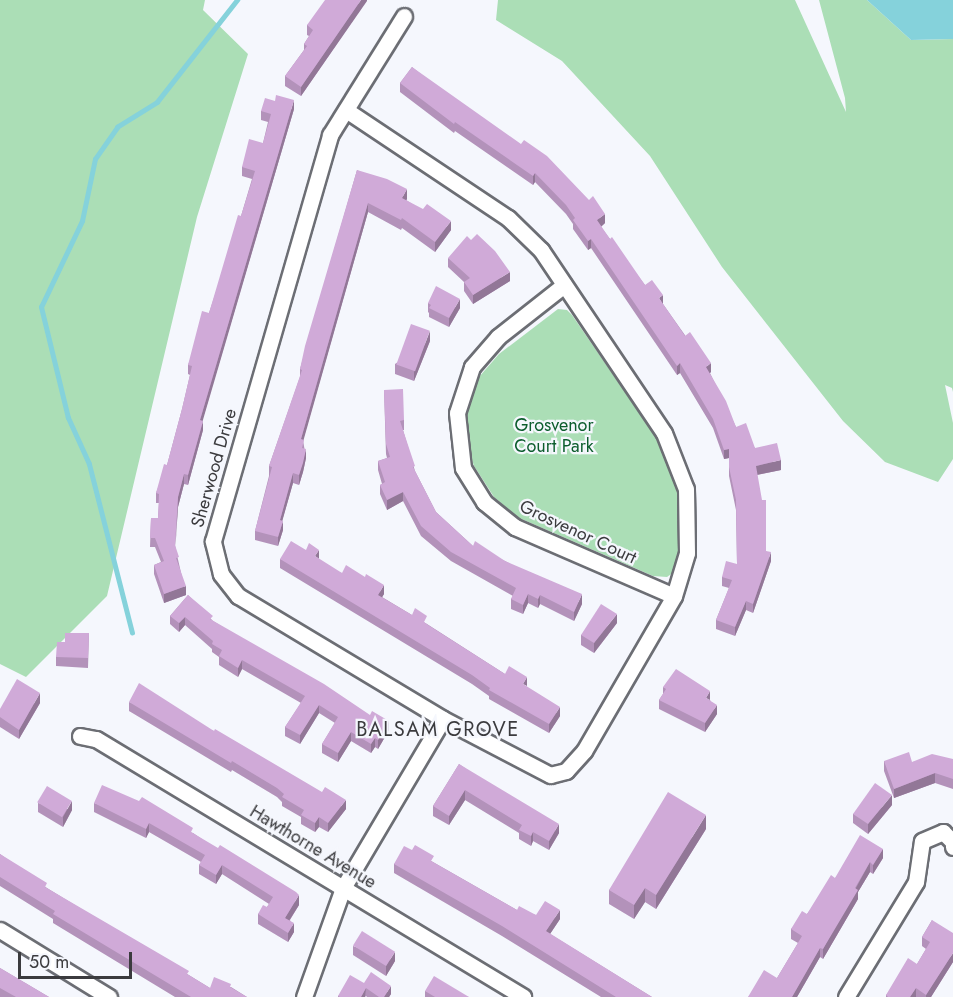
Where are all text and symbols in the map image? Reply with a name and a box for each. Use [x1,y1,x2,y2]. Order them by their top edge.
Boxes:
street label: Sherwood Drive [187,406,241,530]
park label: Grosvenor Court Park [514,415,594,458]
street label: Grosvenor Court [516,495,640,569]
district label: BALSAM GROVE [356,717,520,741]
street label: Hawthorne Avenue [246,801,380,893]
scale bar [21,940,135,978]
text: 50 m [29,949,69,975]

